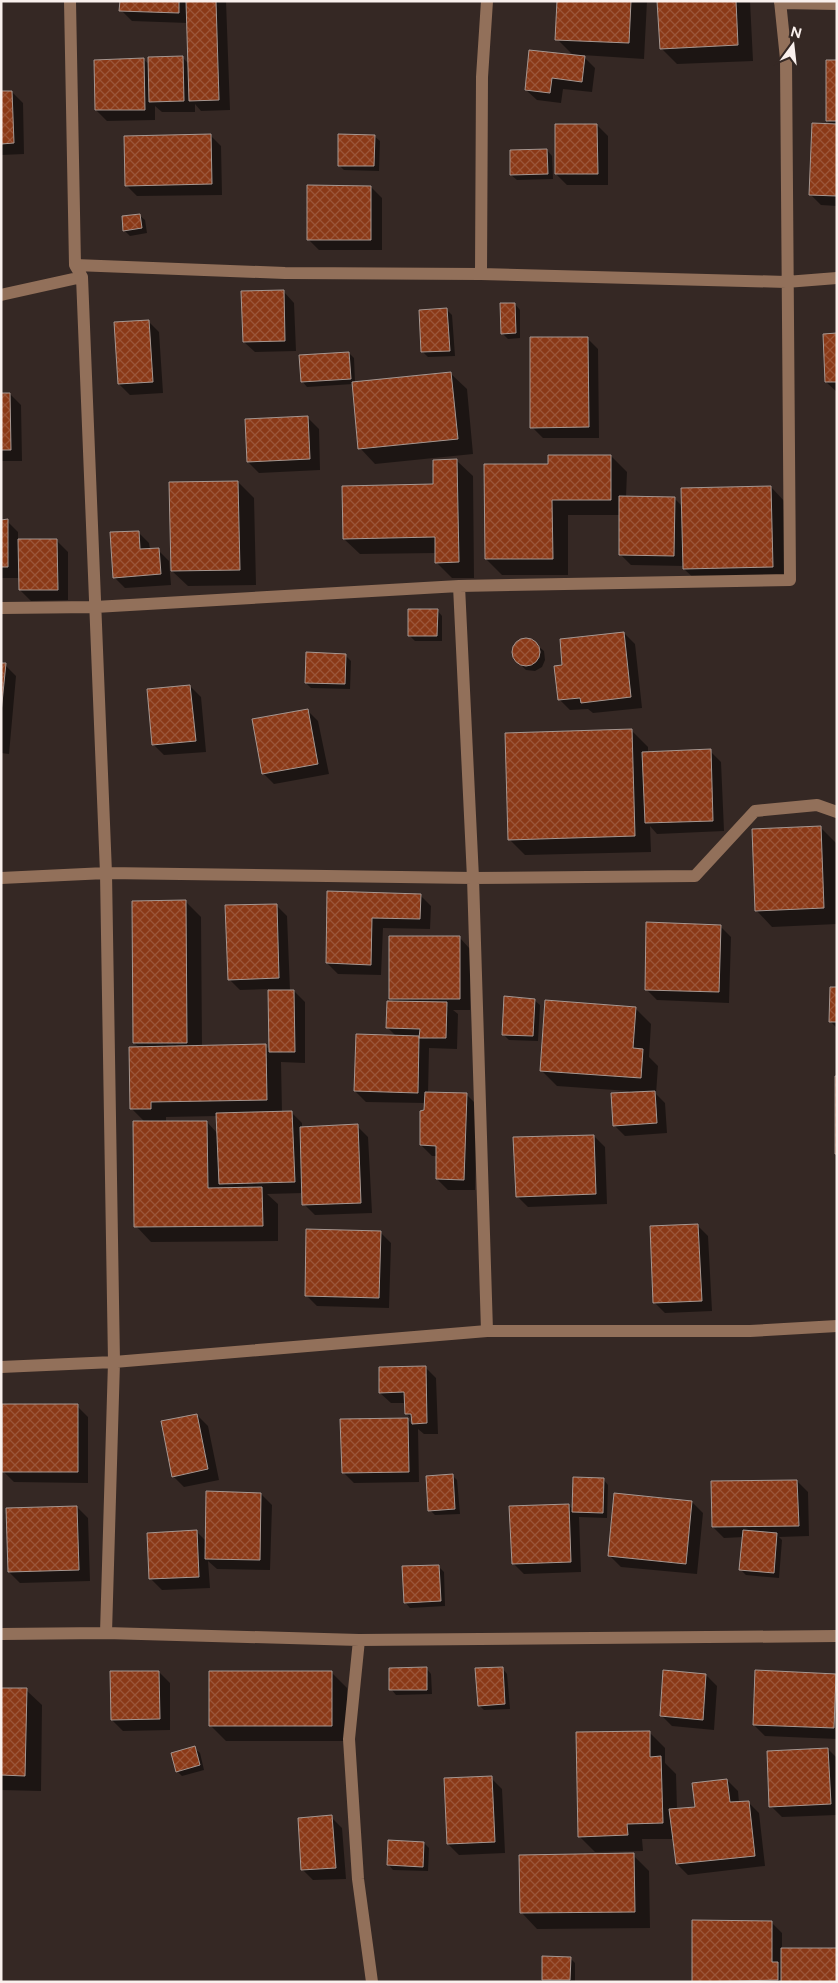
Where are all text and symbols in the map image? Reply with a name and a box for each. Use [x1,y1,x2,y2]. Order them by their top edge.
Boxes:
north arrow [768,20,818,70]
text: N [789,23,804,43]

